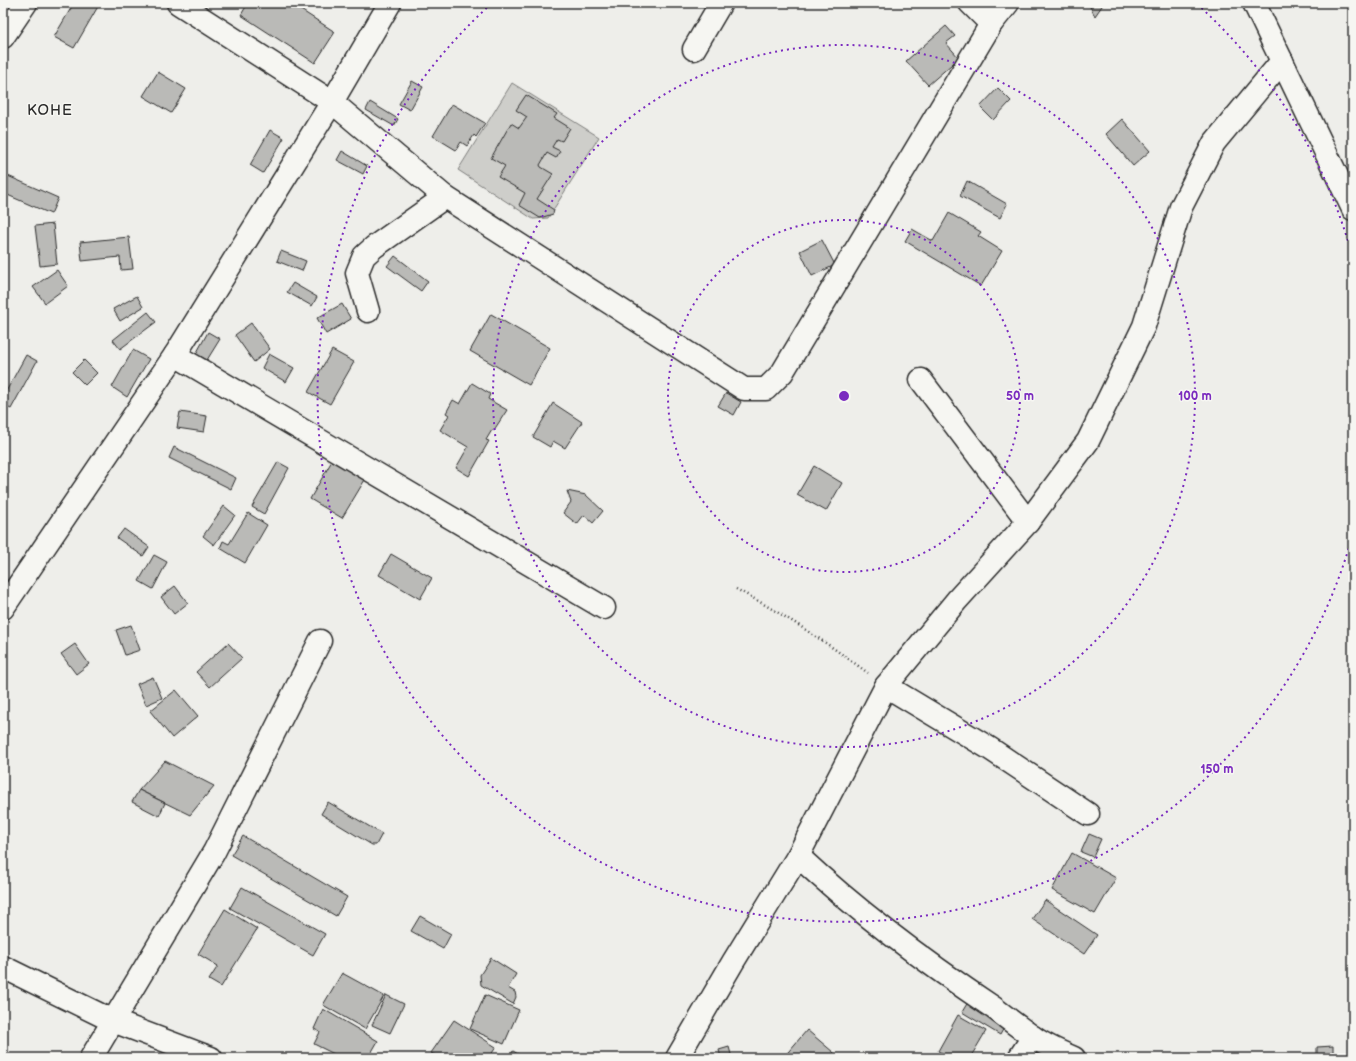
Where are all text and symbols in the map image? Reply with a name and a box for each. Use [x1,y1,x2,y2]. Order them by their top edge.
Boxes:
district label: KOHE [27,101,73,120]
centre of rings [837,389,851,403]
text: 50 m [1006,389,1034,404]
text: 100 m [1178,389,1212,404]
text: 150 m [1201,762,1233,777]

